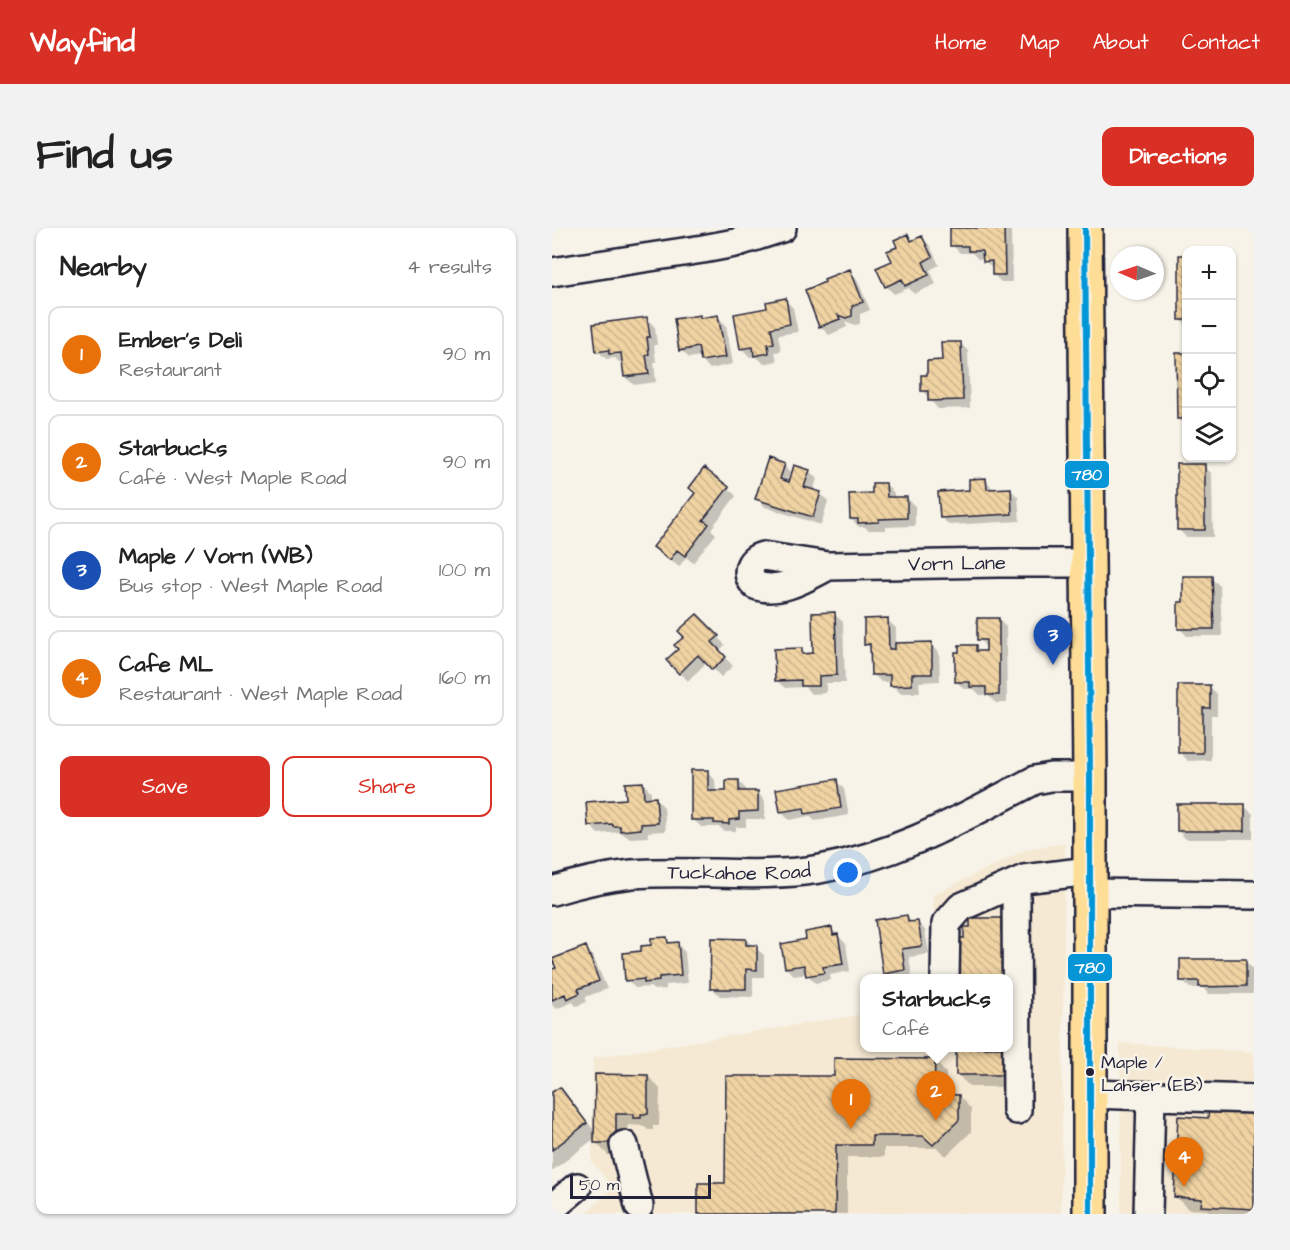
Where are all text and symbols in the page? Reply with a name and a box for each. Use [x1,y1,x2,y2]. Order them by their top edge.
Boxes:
text: Wayfind [30,23,135,62]
text: Home [935,28,987,57]
text: Map [1020,28,1060,57]
text: About [1093,28,1149,57]
text: Contact [1182,28,1260,57]
text: Find us [36,127,173,185]
button: Directions [1102,127,1254,186]
north arrow [1110,246,1164,300]
map controls [1182,246,1236,462]
button: + [1182,246,1236,300]
text: Nearby [60,249,147,285]
text: 4 results [407,253,492,281]
button: − [1182,300,1236,354]
text: Ember's Deli [119,325,242,356]
text: 1 [80,340,83,368]
text: 90 m [442,340,490,368]
button: locate [1182,354,1236,408]
text: Restaurant [119,356,222,384]
button: layers [1182,408,1236,462]
text: Starbucks [119,433,227,464]
text: 2 [76,448,87,476]
text: 90 m [442,448,490,476]
line badge: 780 [1064,460,1110,489]
text: Café · West Maple Road [119,464,346,492]
text: 780 [1071,464,1102,486]
text: Maple / Vorn (WB) [119,541,312,572]
street label: Vorn Lane [908,549,1006,579]
text: 3 [76,556,87,584]
text: 100 m [439,556,490,584]
text: Bus stop · West Maple Road [119,572,382,600]
pin: 3 [1034,616,1072,665]
text: Cafe ML [119,649,213,680]
text: 4 [75,664,88,692]
text: 160 m [439,664,490,692]
text: Restaurant · West Maple Road [119,680,402,708]
button: Save [60,756,270,817]
button: Share [282,756,492,817]
street label: Tuckahoe Road [667,856,812,888]
your location [833,858,862,887]
line badge: 780 [1067,953,1113,982]
text: 780 [1074,957,1105,979]
popup [860,974,1013,1052]
text: Starbucks [882,984,991,1015]
text: Café [882,1015,929,1043]
place label: Maple / Lahser (EB) [1101,1050,1203,1098]
marker: Maple / Lahser (EB) [1084,1066,1096,1078]
pin: 2 [916,1072,956,1121]
pin: 1 [832,1080,870,1129]
pin: 4 [1164,1138,1204,1187]
scale bar [570,1172,711,1200]
text: 50 m [579,1174,619,1196]

